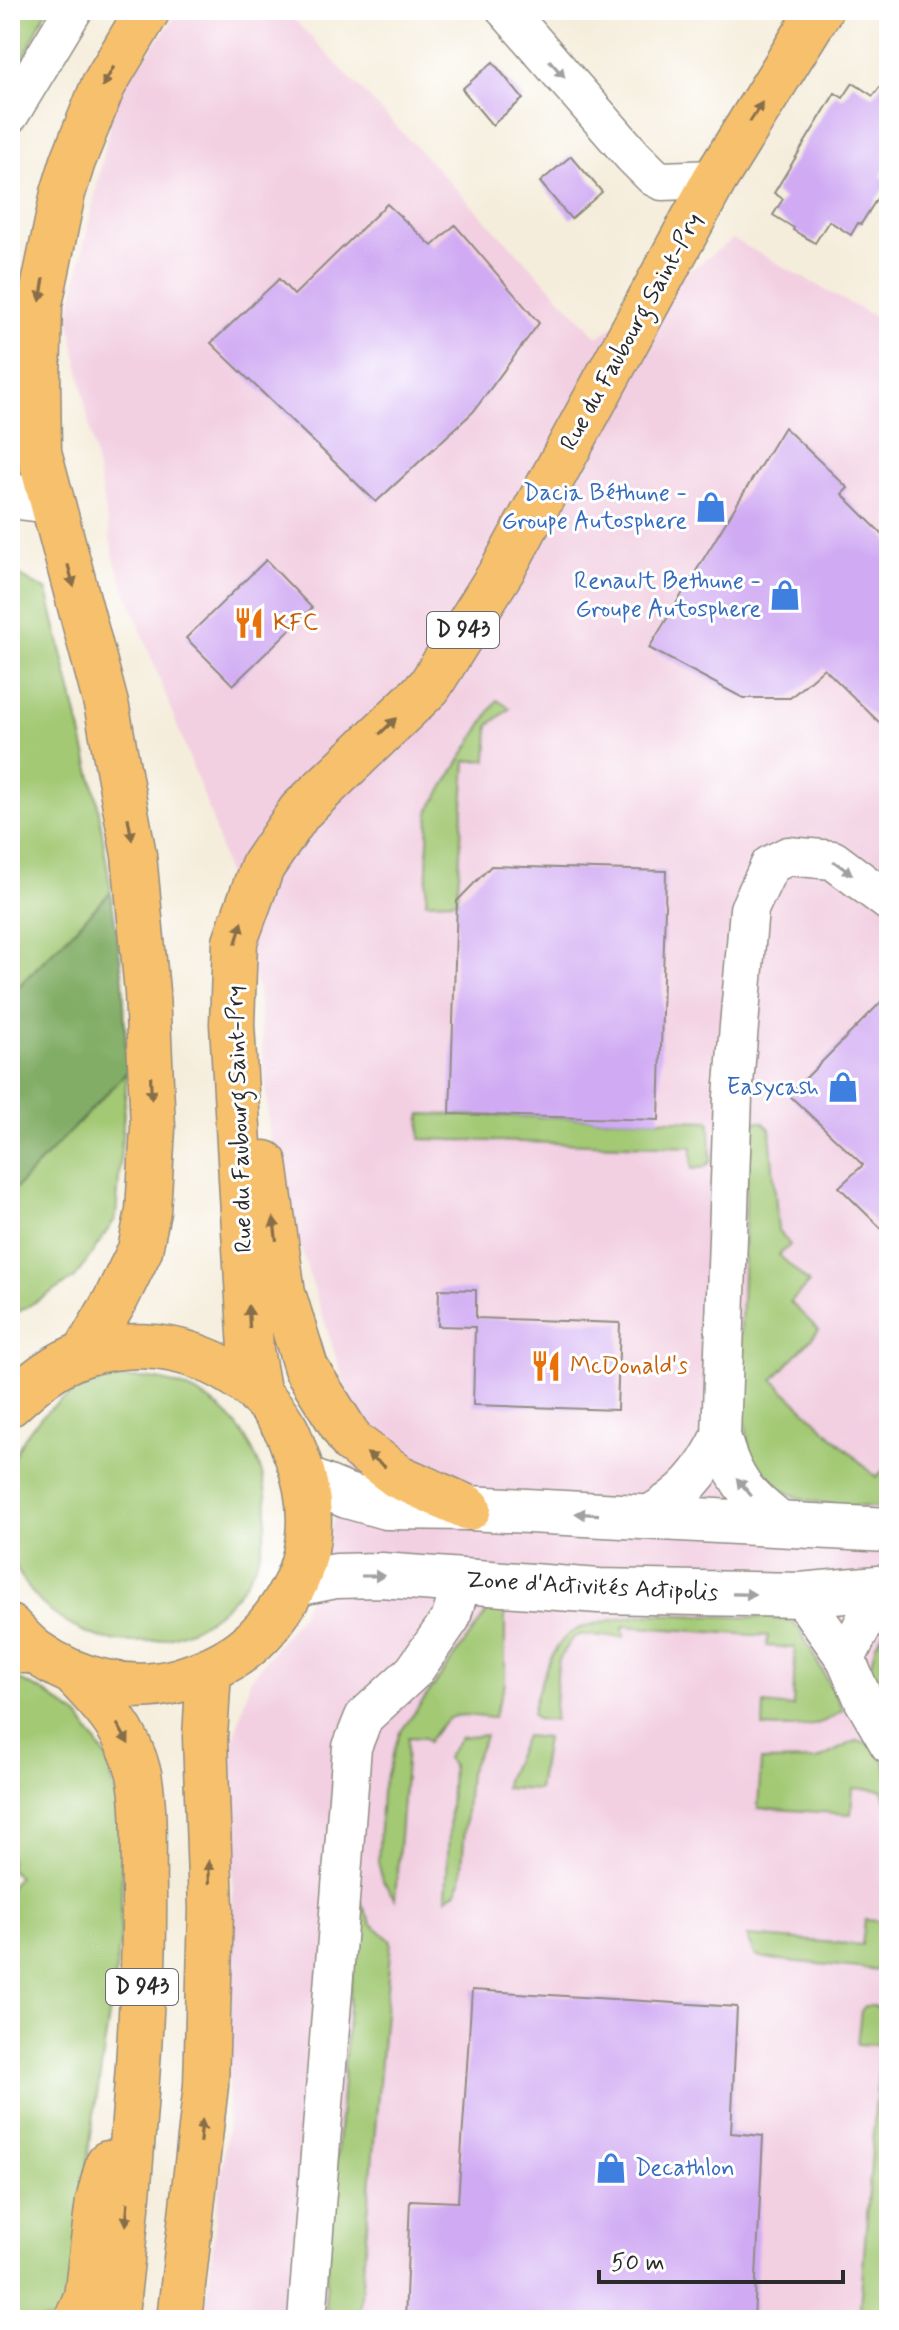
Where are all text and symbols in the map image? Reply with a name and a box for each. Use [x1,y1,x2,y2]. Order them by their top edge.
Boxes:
one-way arrow [548,59,565,79]
one-way arrow [101,66,115,88]
one-way arrow [749,102,764,123]
street label: Rue du Faubourg Saint-Pry [554,208,713,458]
one-way arrow [36,277,48,302]
place label: Dacia Béthune - Groupe Autosphere [502,478,687,537]
shop icon: Dacia Béthune - Groupe Autosphere [694,490,728,524]
one-way arrow [66,564,78,589]
place label: Renault Bethune - Groupe Autosphere [574,566,761,625]
shop icon: Renault Bethune - Groupe Autosphere [768,578,802,612]
restaurant icon: KFC [232,606,266,640]
place label: KFC [273,608,318,639]
road number: D 943 [427,612,499,648]
one-way arrow [378,717,397,736]
one-way arrow [124,817,136,842]
one-way arrow [833,860,853,876]
one-way arrow [233,921,246,945]
street label: Rue du Faubourg Saint-Pry [220,985,263,1253]
shop icon: Easycash [826,1070,860,1104]
place label: Easycash [727,1072,819,1103]
one-way arrow [145,1076,158,1101]
one-way arrow [268,1216,281,1241]
one-way arrow [242,1304,255,1329]
restaurant icon: McDonald's [529,1349,563,1383]
place label: McDonald's [570,1351,688,1382]
one-way arrow [365,1452,386,1468]
one-way arrow [736,1477,753,1497]
one-way arrow [574,1507,599,1520]
street label: Zone d'Activités Actipolis [465,1565,719,1609]
one-way arrow [361,1570,386,1582]
one-way arrow [732,1588,757,1600]
one-way arrow [115,1723,129,1745]
one-way arrow [203,1859,216,1884]
road number: D 943 [106,1969,178,2005]
one-way arrow [194,2118,207,2143]
shop icon: Decathlon [594,2151,628,2185]
place label: Decathlon [635,2153,735,2184]
one-way arrow [120,2202,133,2227]
scale bar [599,2234,843,2284]
text: 50 m [611,2248,665,2279]

